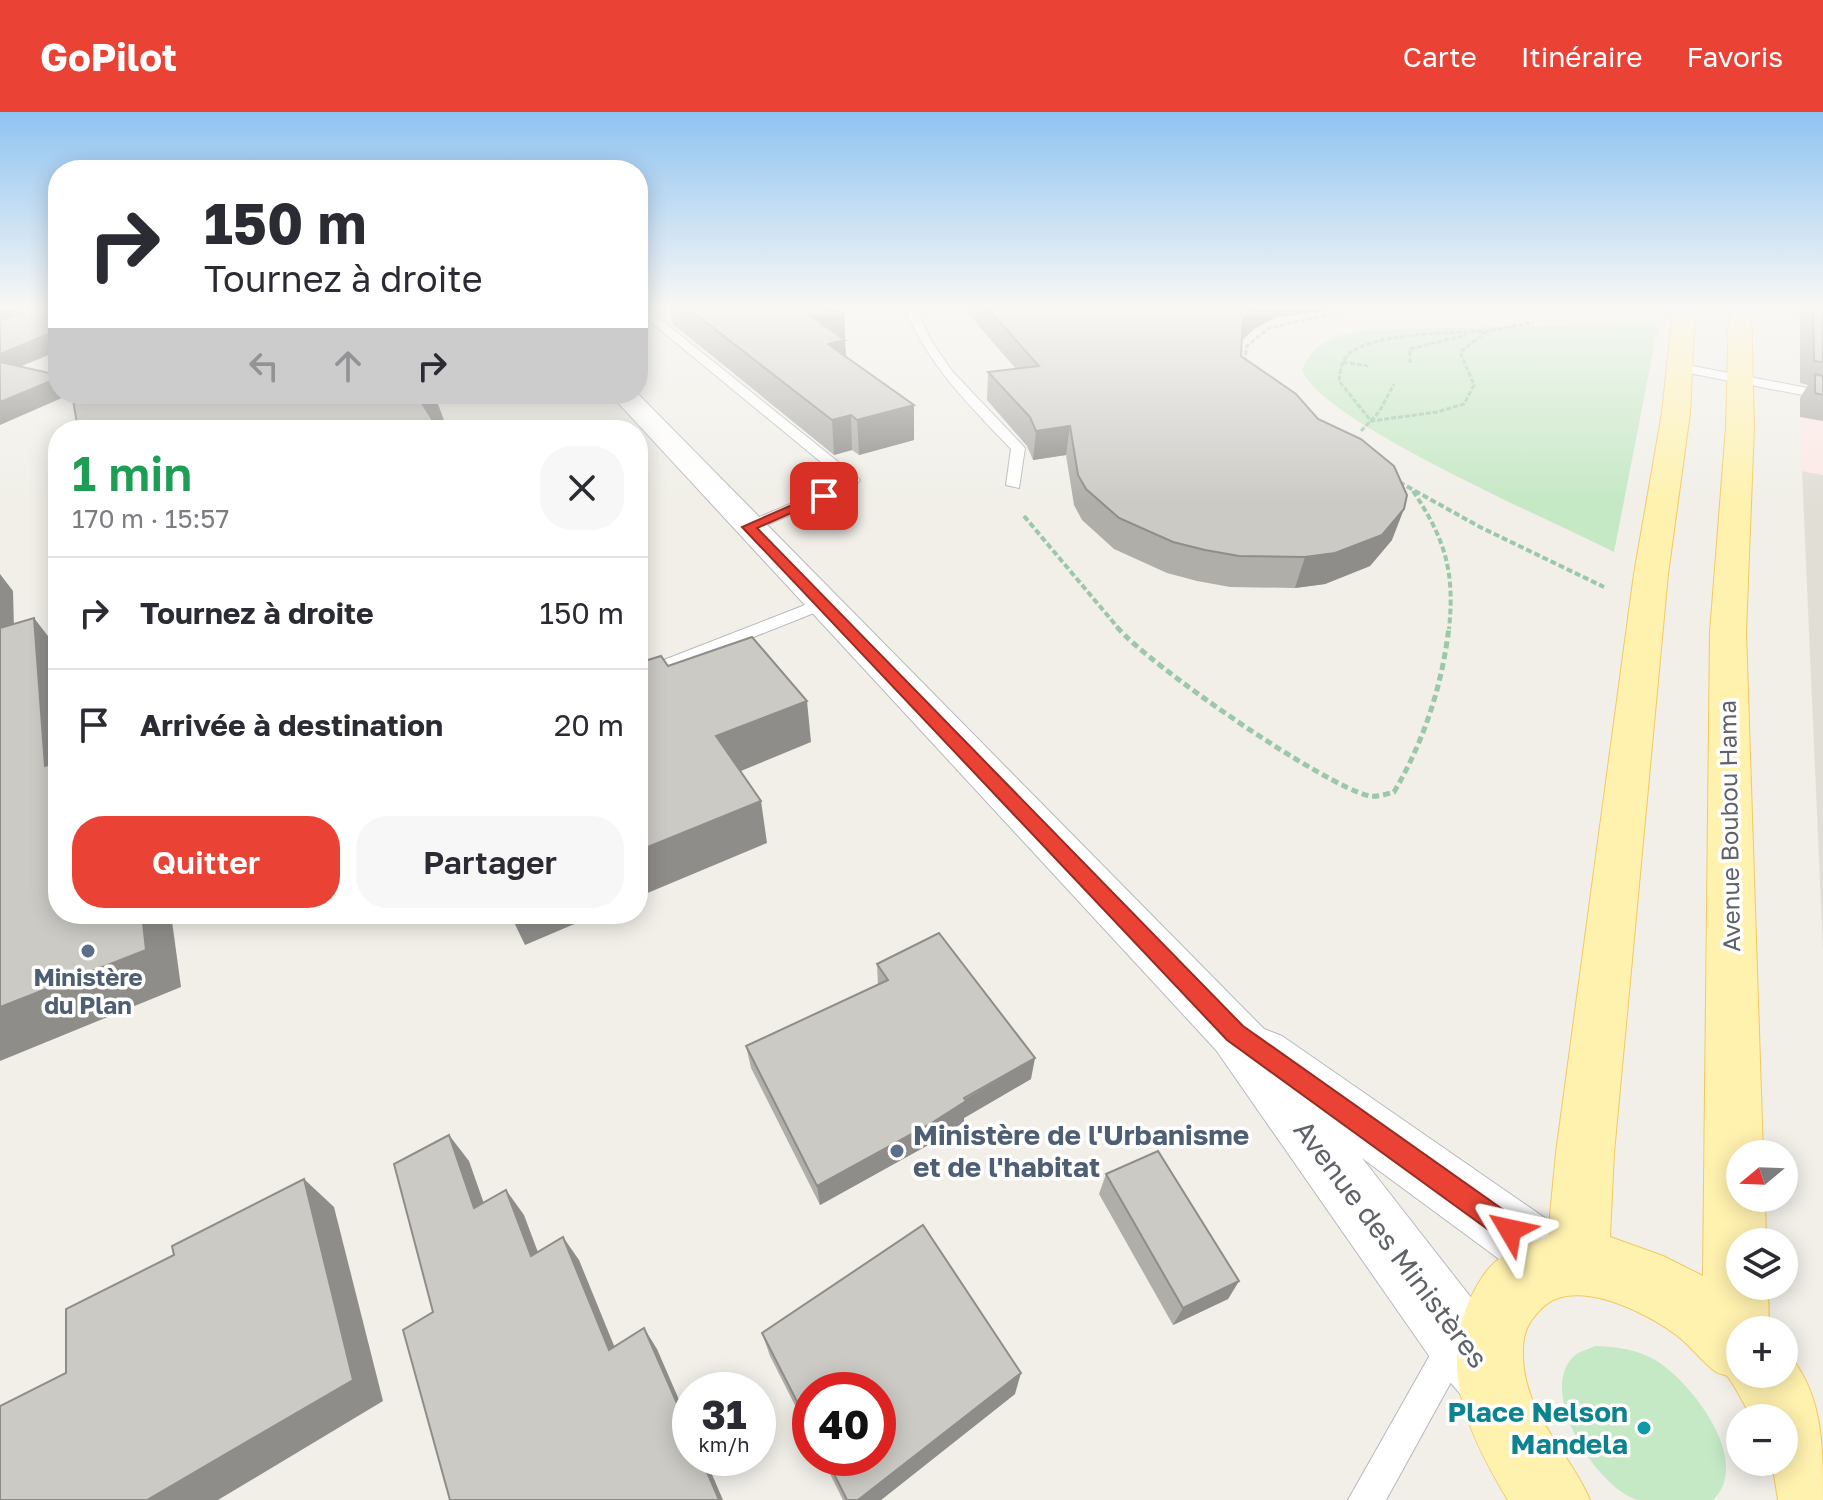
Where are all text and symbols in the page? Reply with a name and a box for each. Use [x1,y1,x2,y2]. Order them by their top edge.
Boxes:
text: GoPilot [40,34,177,79]
text: Carte [1403,40,1477,73]
text: Itinéraire [1521,40,1642,73]
text: Favoris [1686,40,1783,73]
text: 150 m [204,189,366,256]
icon: right [72,192,176,296]
text: Tournez à droite [204,257,483,300]
icon: left [242,344,286,388]
icon: ahead [326,344,370,388]
icon: right [410,344,454,388]
text: 1 min [72,444,192,502]
button: close [540,446,624,530]
pin [790,462,858,530]
icon: arrive [802,474,846,518]
text: 170 m · 15:57 [72,503,229,534]
icon: right [72,591,116,635]
text: Tournez à droite [140,595,374,631]
text: 150 m [539,595,624,631]
street label: Avenue Boubou Hama [1712,700,1745,952]
icon: arrive [72,703,116,747]
text: Arrivée à destination [140,707,443,743]
text: 20 m [554,707,624,743]
button: Quitter [72,816,340,908]
button: Partager [356,816,624,908]
marker: Ministère du Plan [79,942,97,960]
place label: Ministère du Plan [33,962,143,1019]
street label: Avenue des Ministères [1288,1113,1495,1374]
place label: Ministère de l'Urbanisme et de l'habitat [913,1118,1249,1183]
north arrow [1726,1140,1798,1212]
map controls [1726,1140,1798,1476]
marker: Ministère de l'Urbanisme et de l'habitat [888,1142,906,1160]
position arrow [1468,1188,1552,1272]
button: layers [1726,1228,1798,1300]
button: + [1726,1316,1798,1388]
speed limit sign: 40 [792,1372,896,1476]
text: 31 [702,1390,747,1438]
place label: Place Nelson Mandela [1447,1395,1628,1460]
button: − [1726,1404,1798,1476]
marker: Place Nelson Mandela [1635,1419,1653,1437]
text: km/h [699,1432,749,1456]

